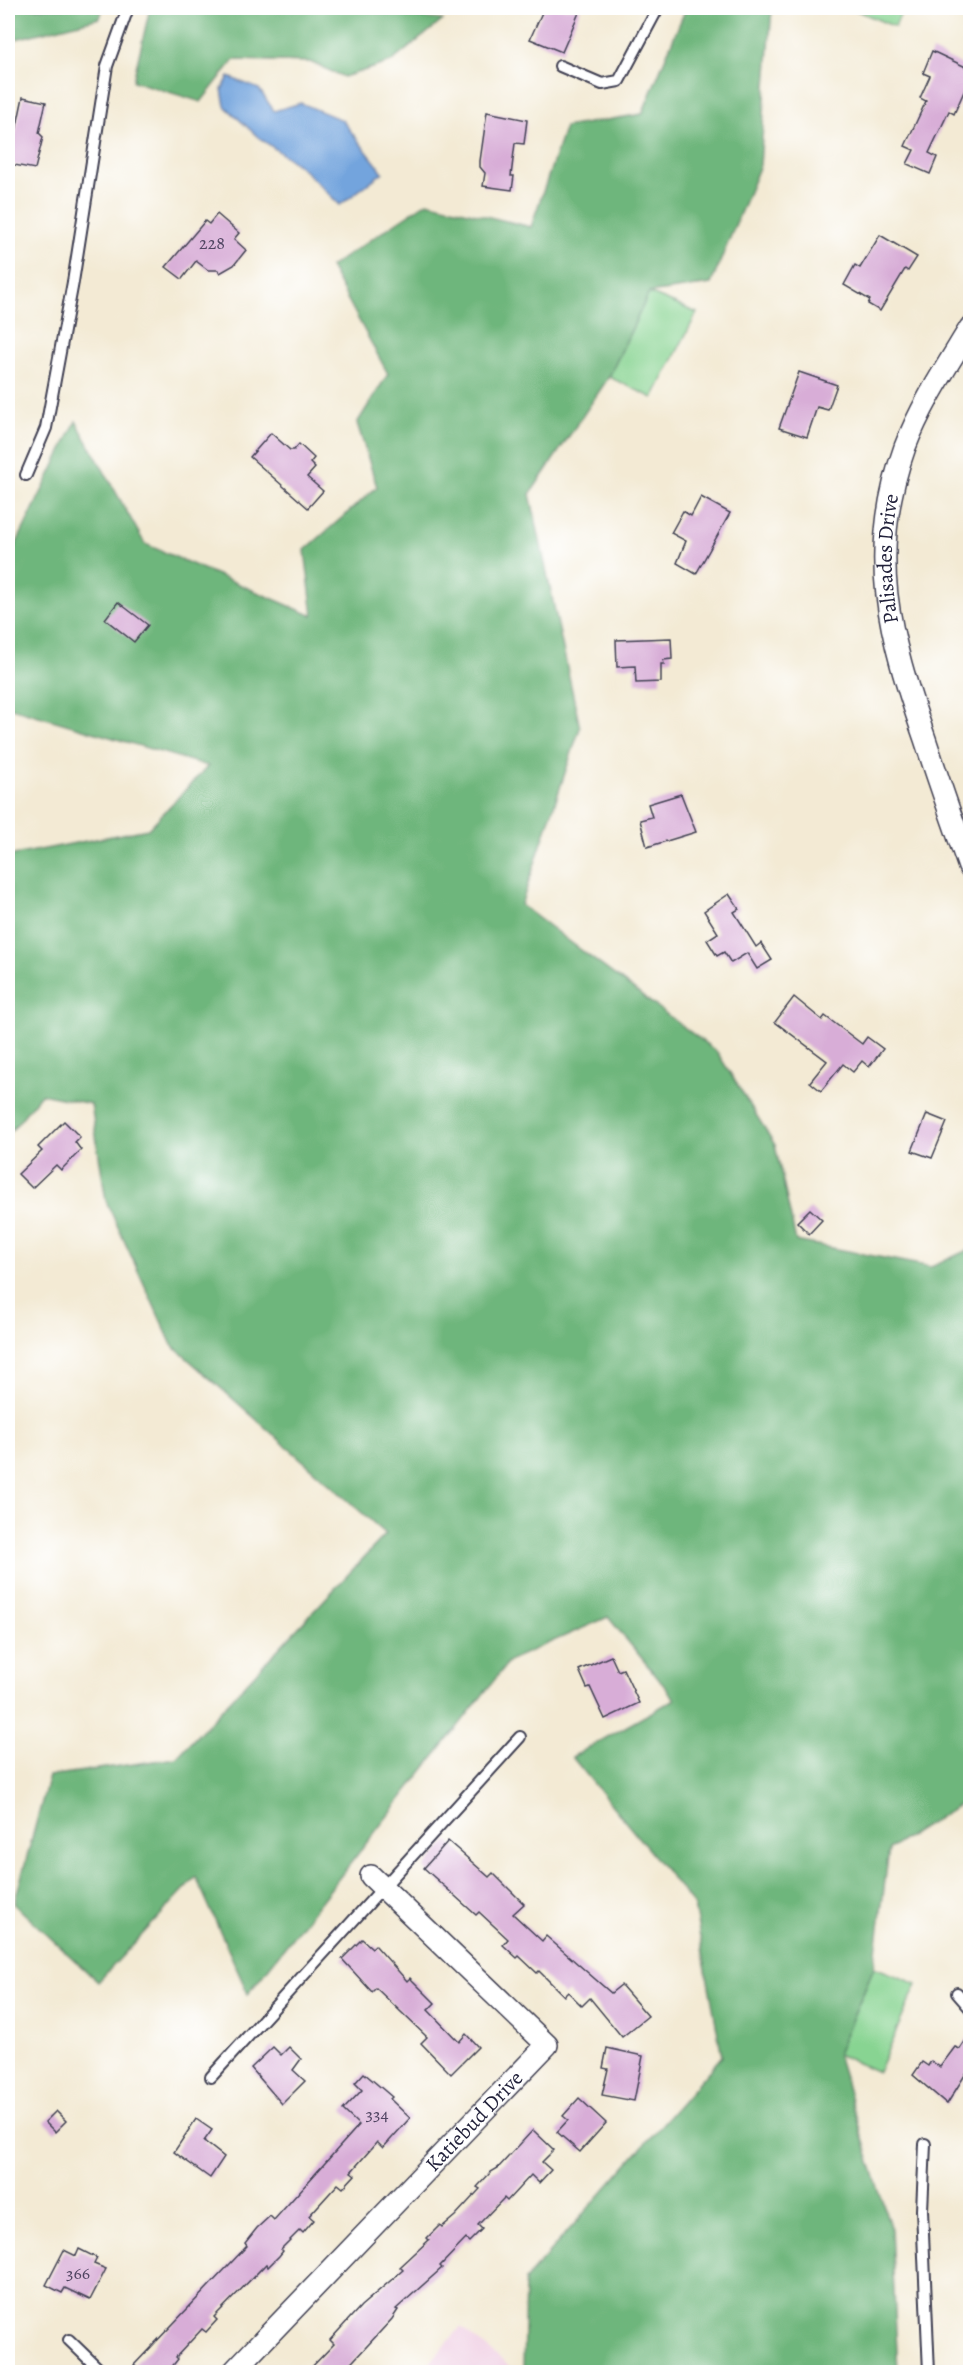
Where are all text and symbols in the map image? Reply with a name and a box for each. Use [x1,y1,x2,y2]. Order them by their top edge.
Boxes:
house number: 228 [199,231,225,255]
street label: Palisades Drive [871,491,905,626]
street label: Katiebud Drive [419,2064,529,2177]
house number: 334 [365,2102,389,2126]
house number: 366 [66,2261,90,2285]

